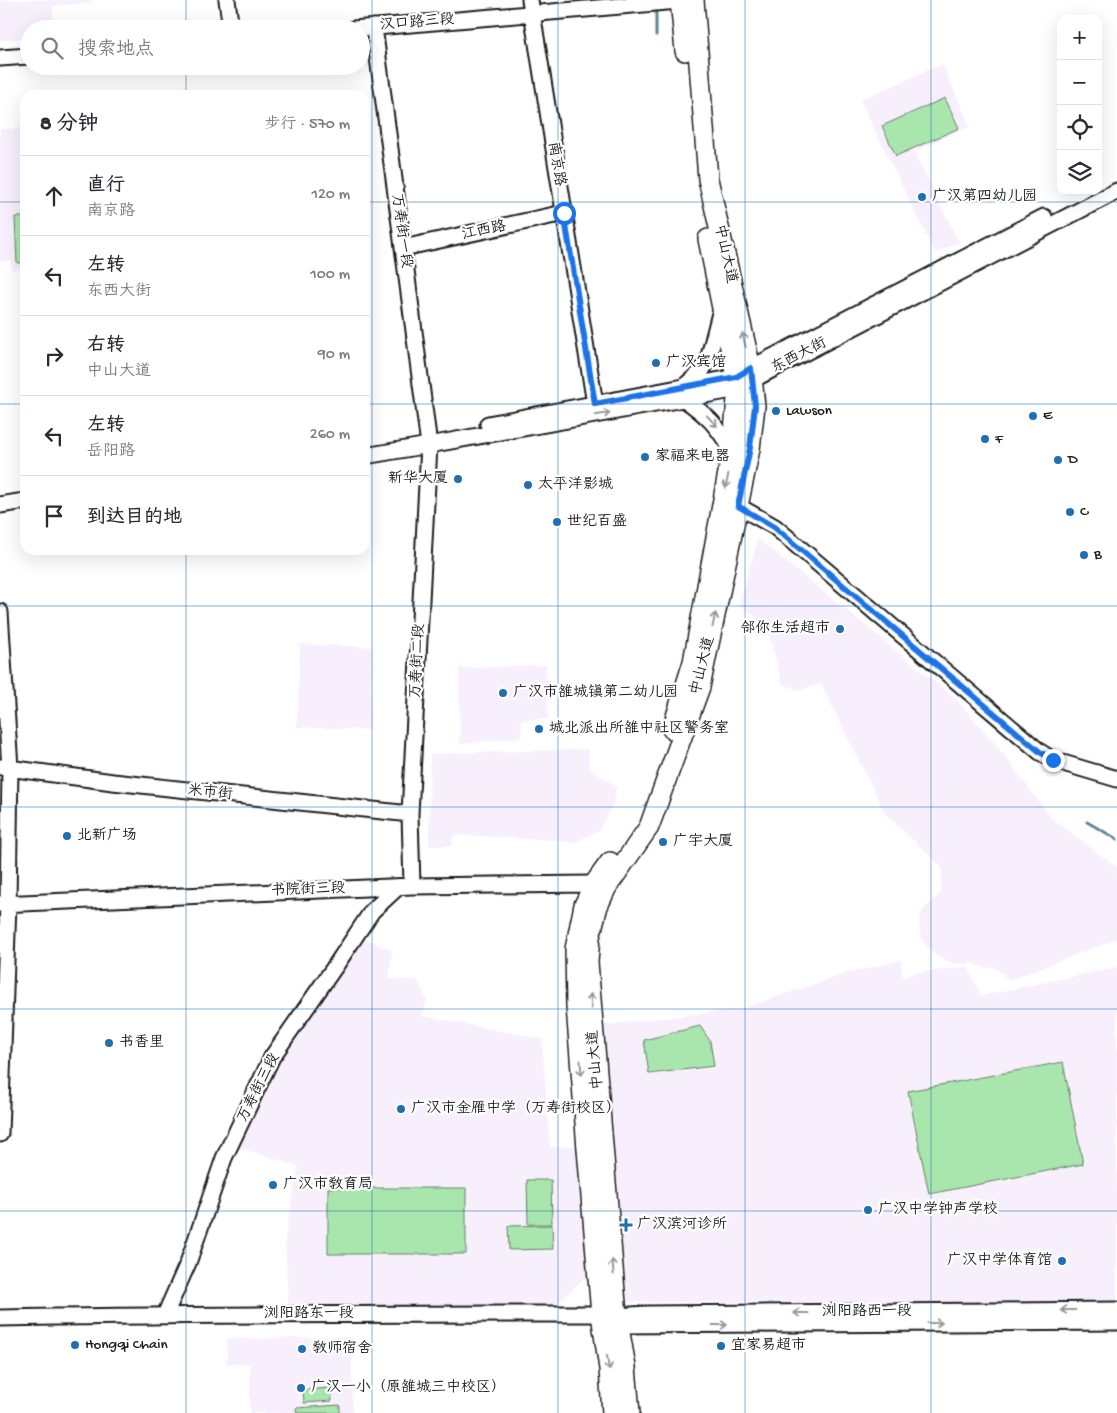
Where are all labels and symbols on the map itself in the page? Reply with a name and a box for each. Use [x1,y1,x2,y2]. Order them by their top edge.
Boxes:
street label: 汉口路三段 [379,11,455,35]
street label: 南京路 [544,140,569,188]
place label: 广汉第四幼儿园 [932,188,1037,206]
marker: 广汉第四幼儿园 [916,191,928,203]
street label: 万寿街一段 [387,193,415,269]
route start [553,202,576,225]
street label: 江西路 [460,218,508,244]
street label: 中山大道 [710,223,740,285]
one-way arrow [739,332,748,348]
street label: 东西大街 [768,334,830,378]
place label: 广汉宾馆 [666,353,726,372]
marker: 广汉宾馆 [650,357,662,369]
place label: Lawson [786,402,832,420]
marker: Lawson [770,405,782,417]
place label: E [1043,407,1053,425]
one-way arrow [594,408,610,418]
marker: E [1027,410,1039,422]
one-way arrow [706,415,718,428]
place label: F [994,430,1004,448]
marker: F [979,433,991,445]
place label: 家福来电器 [655,448,730,466]
marker: 家福来电器 [639,451,651,463]
place label: D [1067,451,1078,469]
marker: D [1052,454,1064,466]
place label: 新华大厦 [388,470,448,488]
one-way arrow [721,472,731,488]
marker: 新华大厦 [452,473,464,485]
place label: 太平洋影城 [538,476,613,494]
marker: 太平洋影城 [522,479,534,491]
place label: C [1080,503,1089,521]
marker: C [1064,506,1076,518]
place label: 世纪百盛 [567,513,627,531]
marker: 世纪百盛 [551,516,563,528]
place label: B [1093,546,1102,564]
marker: B [1078,549,1090,561]
one-way arrow [710,613,720,629]
place label: 邻你生活超市 [740,619,830,638]
street label: 万寿街二段 [407,623,429,699]
marker: 邻你生活超市 [834,623,846,635]
street label: 中山大道 [687,635,719,697]
place label: 广汉市雒城镇第二幼儿园 [513,683,678,702]
marker: 广汉市雒城镇第二幼儿园 [497,687,509,699]
place label: 城北派出所雒中社区警务室 [549,719,729,738]
marker: 城北派出所雒中社区警务室 [533,723,545,735]
route end [1042,749,1065,772]
street label: 米市街 [187,782,233,804]
place label: 北新广场 [77,827,137,845]
marker: 北新广场 [61,830,73,842]
place label: 广宇大厦 [673,833,733,851]
marker: 广宇大厦 [657,836,669,848]
street label: 书院街三段 [270,879,346,900]
one-way arrow [587,993,596,1009]
street label: 中山大道 [584,1029,608,1091]
place label: 书香里 [119,1034,164,1052]
marker: 书香里 [103,1037,115,1049]
street label: 万寿街三段 [234,1050,284,1126]
one-way arrow [576,1060,586,1076]
place label: 广汉市金雁中学（万寿街校区） [411,1099,621,1118]
marker: 广汉市金雁中学（万寿街校区） [395,1103,407,1115]
place label: 广汉市教育局 [283,1176,373,1194]
marker: 广汉市教育局 [267,1179,279,1191]
place label: 广汉中学钟声学校 [878,1200,998,1219]
marker: 广汉中学钟声学校 [862,1204,874,1216]
place label: 广汉滨河诊所 [637,1216,727,1234]
marker: 广汉滨河诊所 [619,1218,633,1232]
place label: 广汉中学体育馆 [947,1251,1052,1270]
marker: 广汉中学体育馆 [1056,1255,1068,1267]
one-way arrow [608,1259,618,1275]
street label: 浏阳路西一段 [822,1303,912,1321]
street label: 浏阳路东一段 [264,1305,354,1323]
one-way arrow [1061,1306,1077,1315]
one-way arrow [793,1308,810,1318]
one-way arrow [926,1318,943,1328]
one-way arrow [712,1320,728,1330]
place label: Hongqi Chain [85,1336,168,1354]
place label: 宜家易超市 [731,1337,806,1355]
marker: Hongqi Chain [69,1339,81,1351]
place label: 教师宿舍 [312,1340,372,1358]
marker: 宜家易超市 [715,1340,727,1352]
marker: 教师宿舍 [296,1343,308,1355]
one-way arrow [603,1354,613,1370]
place label: 广汉一小（原雒城三中校区） [311,1379,506,1397]
marker: 广汉一小（原雒城三中校区） [295,1382,307,1394]

